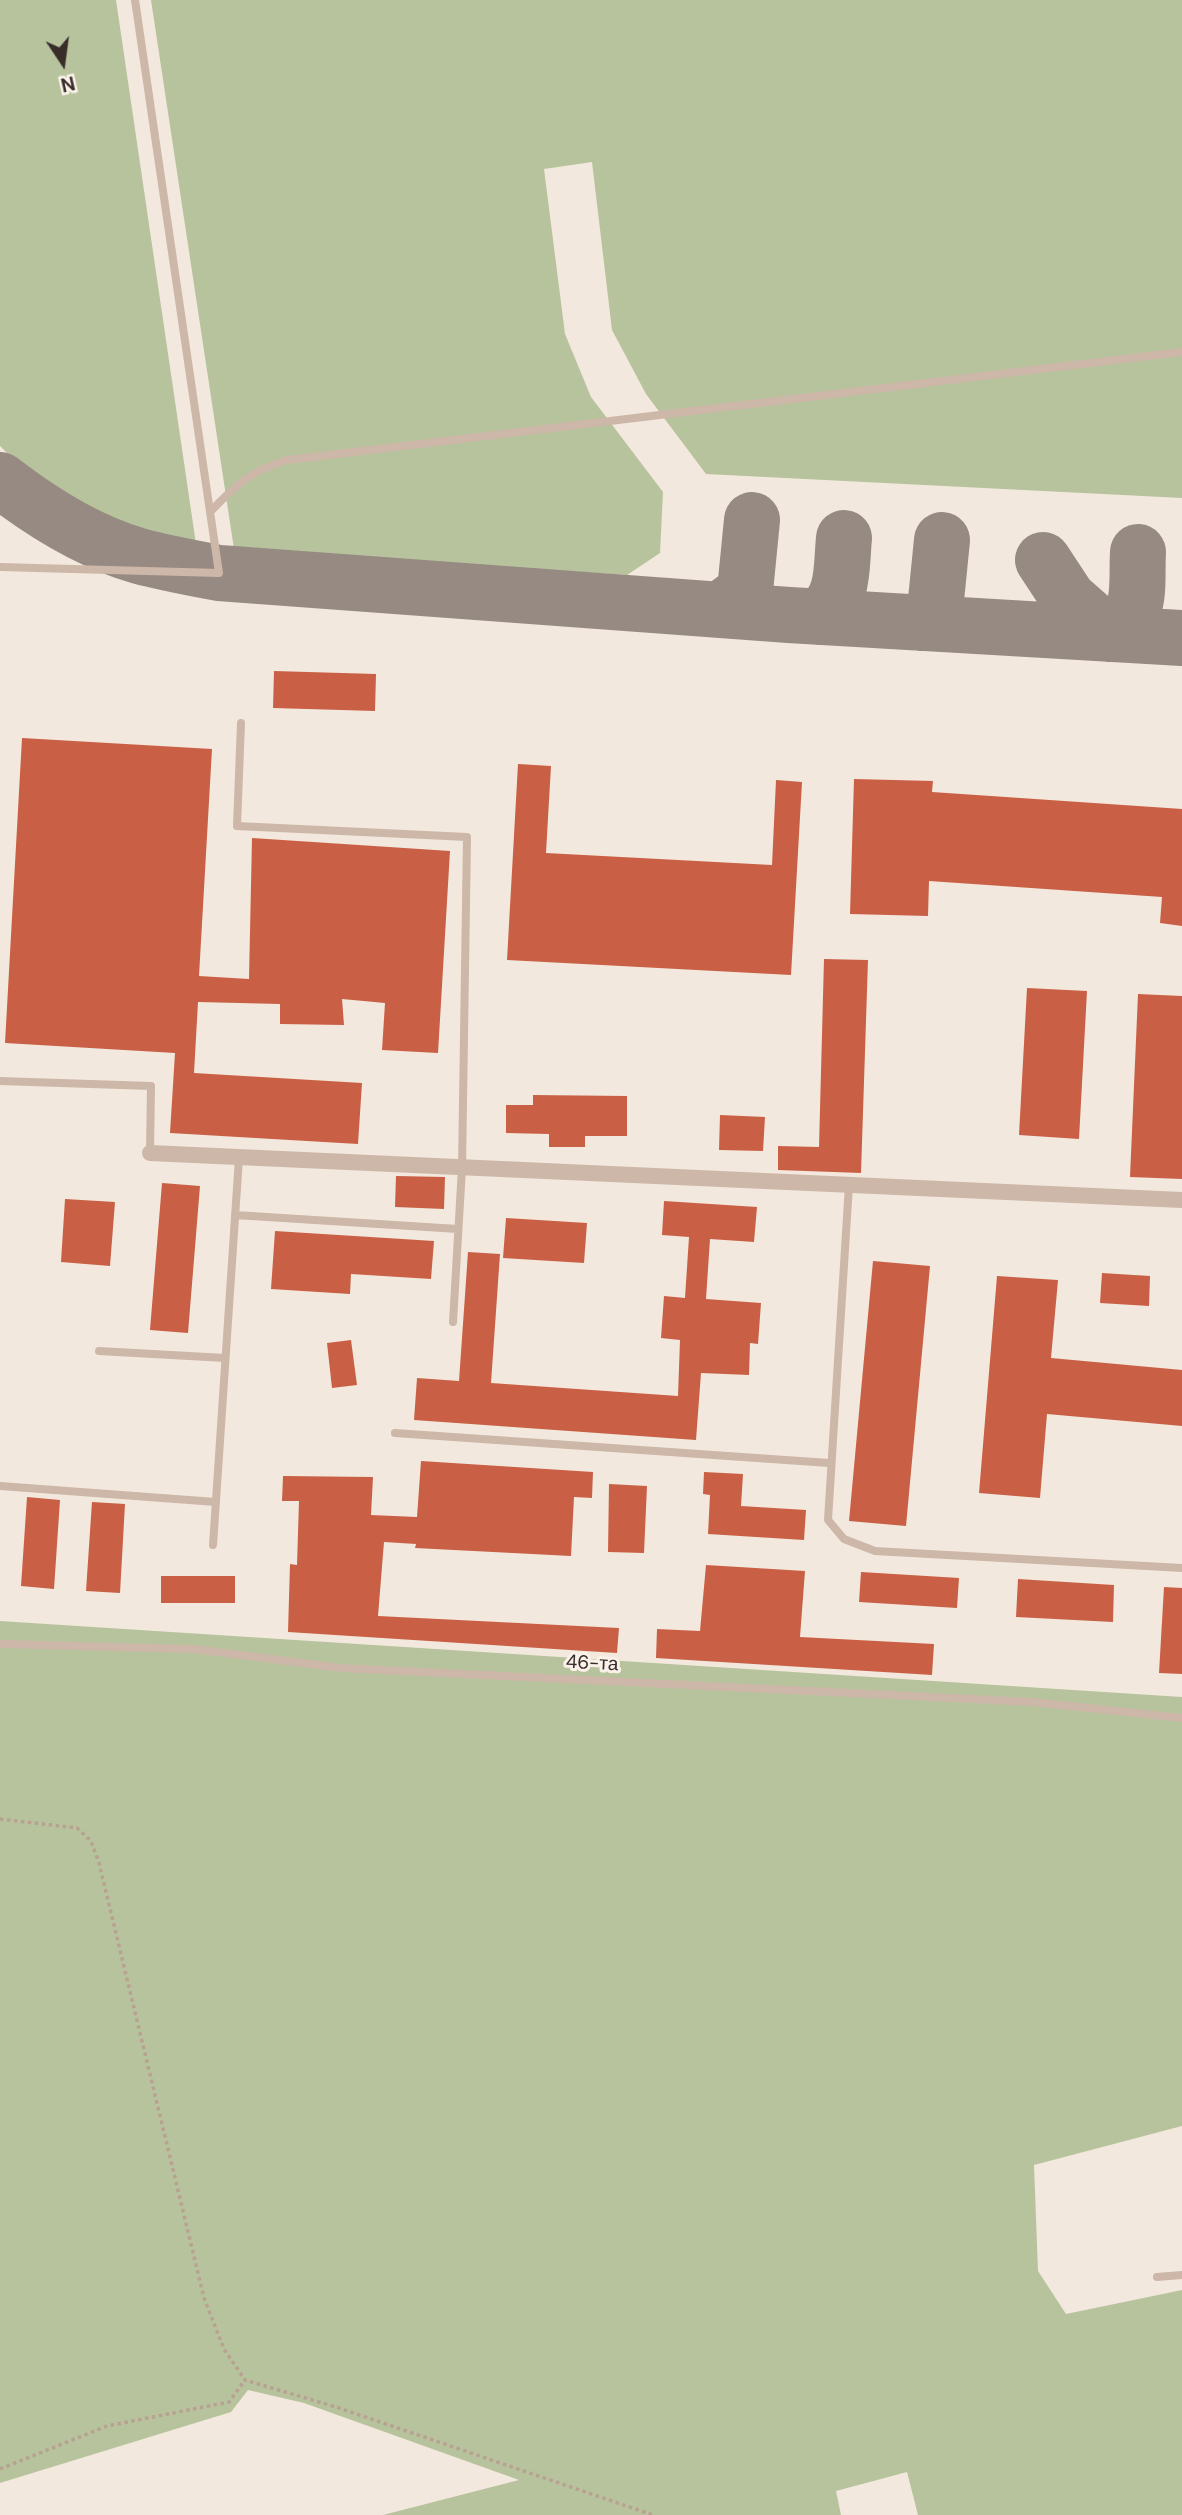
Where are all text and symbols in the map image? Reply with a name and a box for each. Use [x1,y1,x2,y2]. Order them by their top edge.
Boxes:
north arrow [28,28,98,98]
text: N [58,70,77,98]
street label: 46-та [565,1651,619,1677]

